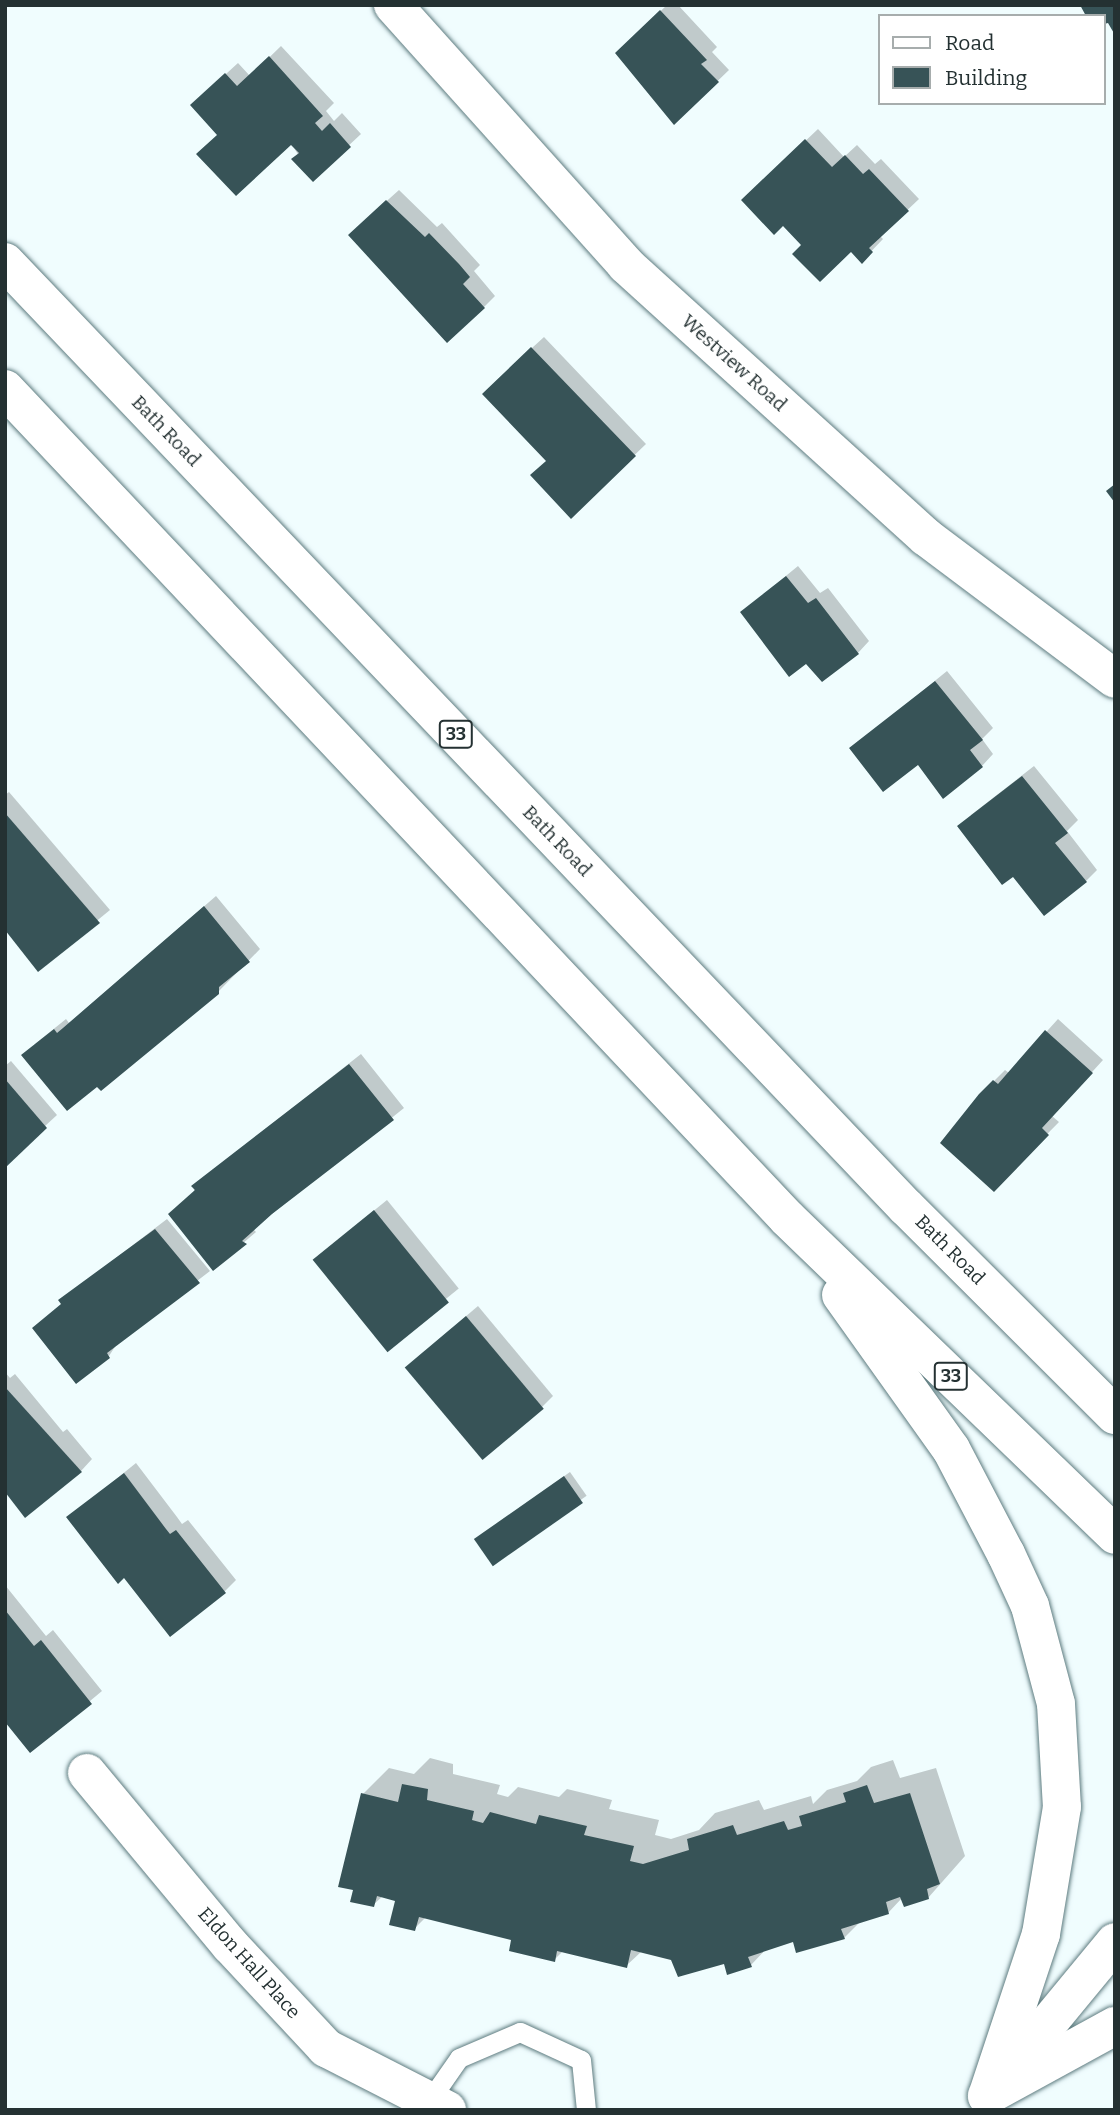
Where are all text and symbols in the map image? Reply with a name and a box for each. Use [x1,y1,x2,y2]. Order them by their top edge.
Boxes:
legend [878,14,1106,105]
text: Road [945,30,994,56]
text: Building [945,65,1027,91]
street label: Westview Road [677,310,791,416]
street label: Bath Road [127,391,205,471]
road number: 33 [438,720,474,748]
street label: Bath Road [518,801,596,881]
street label: Bath Road [910,1210,990,1290]
road number: 33 [934,1362,968,1391]
street label: Eldon Hall Place [193,1903,305,2023]

